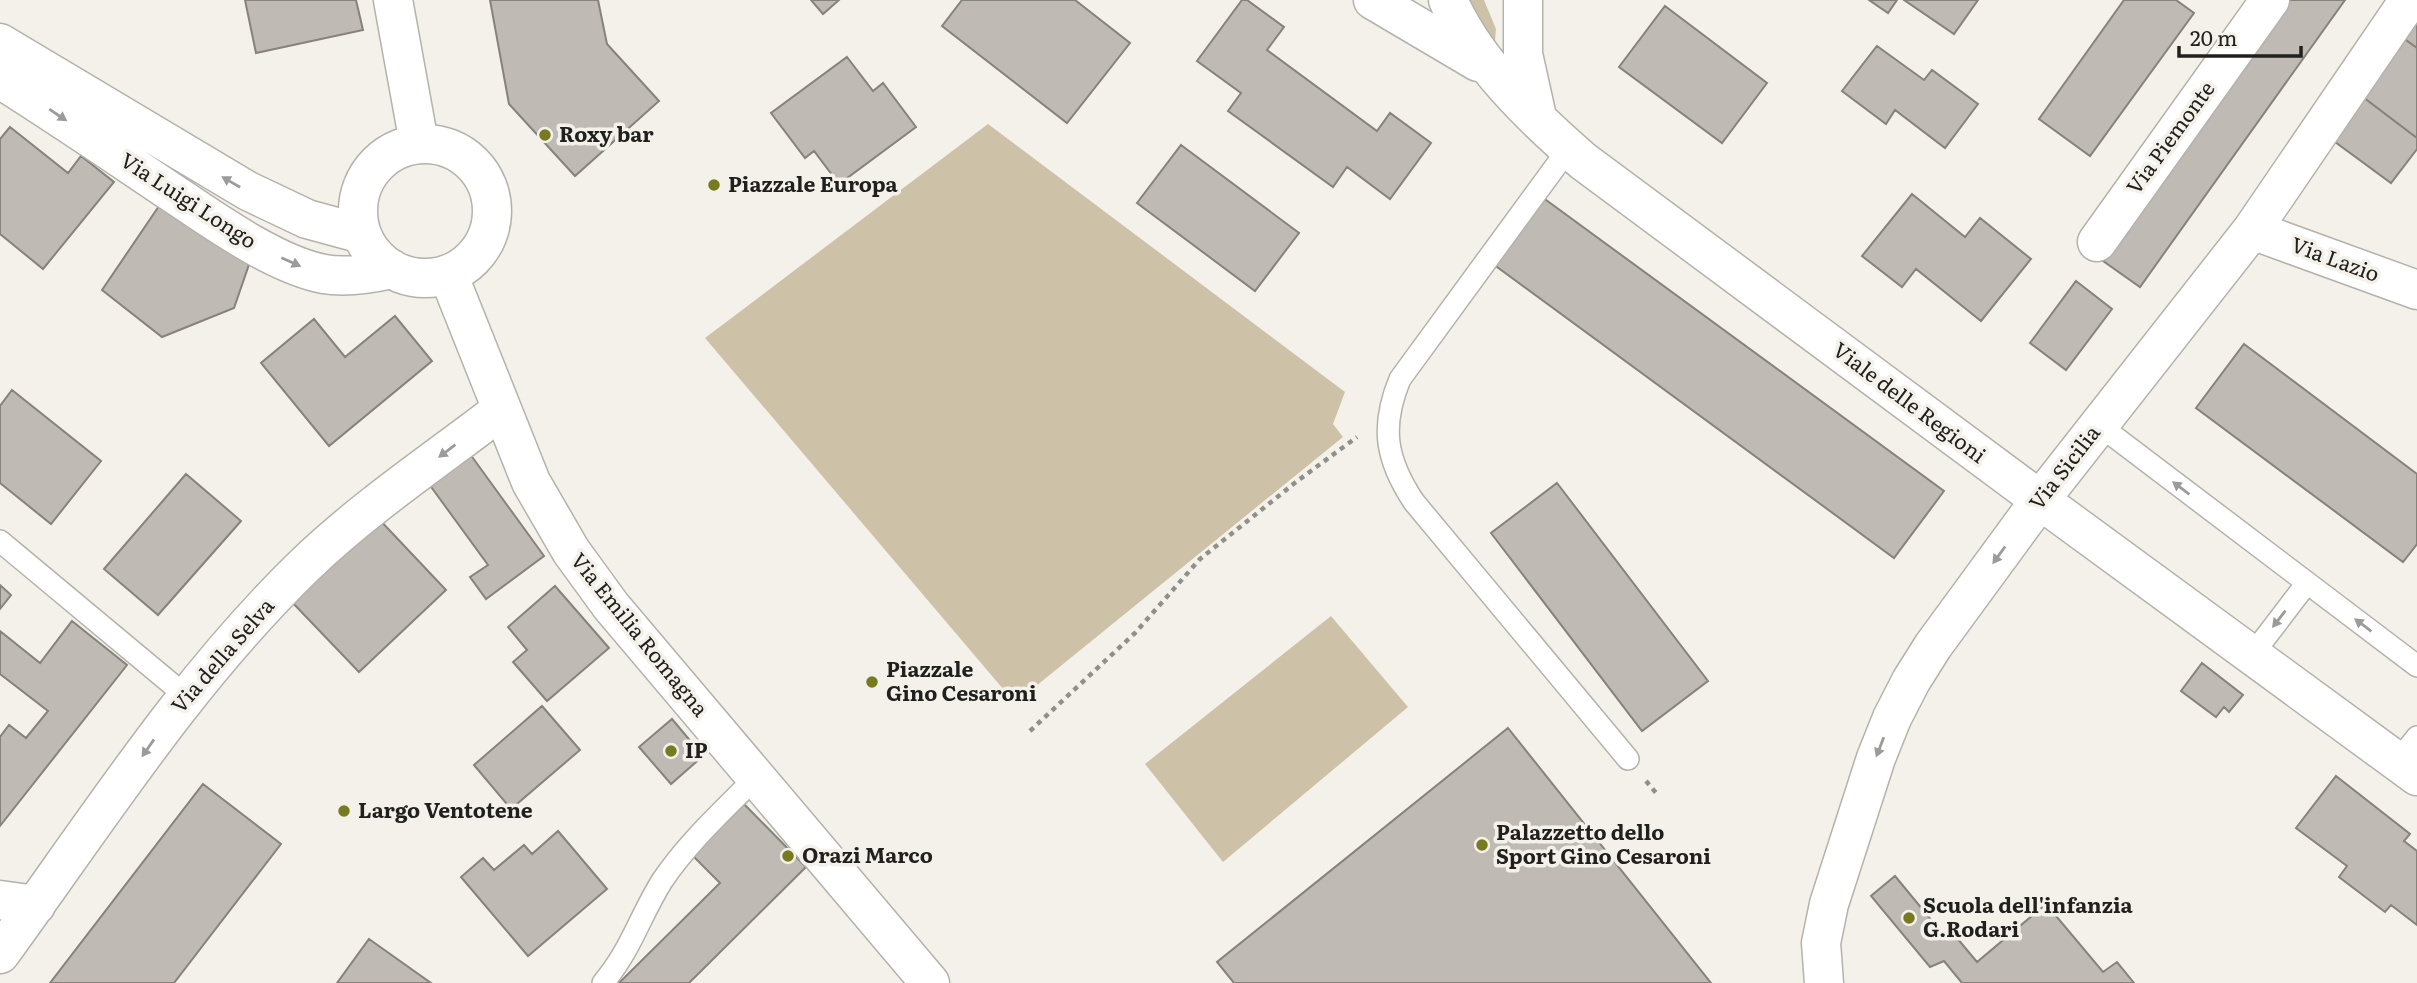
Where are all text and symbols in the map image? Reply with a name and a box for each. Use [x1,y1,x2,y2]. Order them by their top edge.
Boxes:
scale bar [2179,14,2302,58]
text: 20 m [2190,21,2237,52]
street label: Via Piemonte [2117,74,2221,199]
one-way arrow [49,108,67,122]
place label: Roxy bar [559,117,654,148]
marker: Roxy bar [537,127,553,143]
street label: Via Luigi Longo [115,143,264,255]
place label: Piazzale Europa [728,167,899,198]
one-way arrow [222,176,241,188]
marker: Piazzale Europa [706,177,722,193]
street label: Via Lazio [2287,227,2384,288]
one-way arrow [281,257,302,268]
street label: Viale delle Regioni [1827,333,1994,469]
street label: Via Sicilia [2020,417,2106,515]
one-way arrow [438,444,456,458]
one-way arrow [2172,481,2190,495]
street label: Via Emilia Romagna [565,545,717,723]
one-way arrow [1993,546,2007,564]
street label: Via della Selva [162,590,280,719]
one-way arrow [2273,610,2287,628]
one-way arrow [2354,617,2372,632]
place label: Piazzale Gino Cesaroni [886,652,1037,707]
marker: Piazzale Gino Cesaroni [864,674,880,690]
place label: IP [685,733,708,764]
one-way arrow [1874,737,1885,758]
one-way arrow [141,739,155,757]
marker: IP [663,743,679,759]
place label: Largo Ventotene [358,793,533,824]
marker: Largo Ventotene [336,803,352,819]
place label: Palazzetto dello Sport Gino Cesaroni [1496,815,1711,870]
marker: Palazzetto dello Sport Gino Cesaroni [1474,837,1490,853]
place label: Orazi Marco [802,838,933,869]
marker: Orazi Marco [780,848,796,864]
place label: Scuola dell'infanzia G.Rodari [1923,888,2134,943]
marker: Scuola dell'infanzia G.Rodari [1901,910,1917,926]

